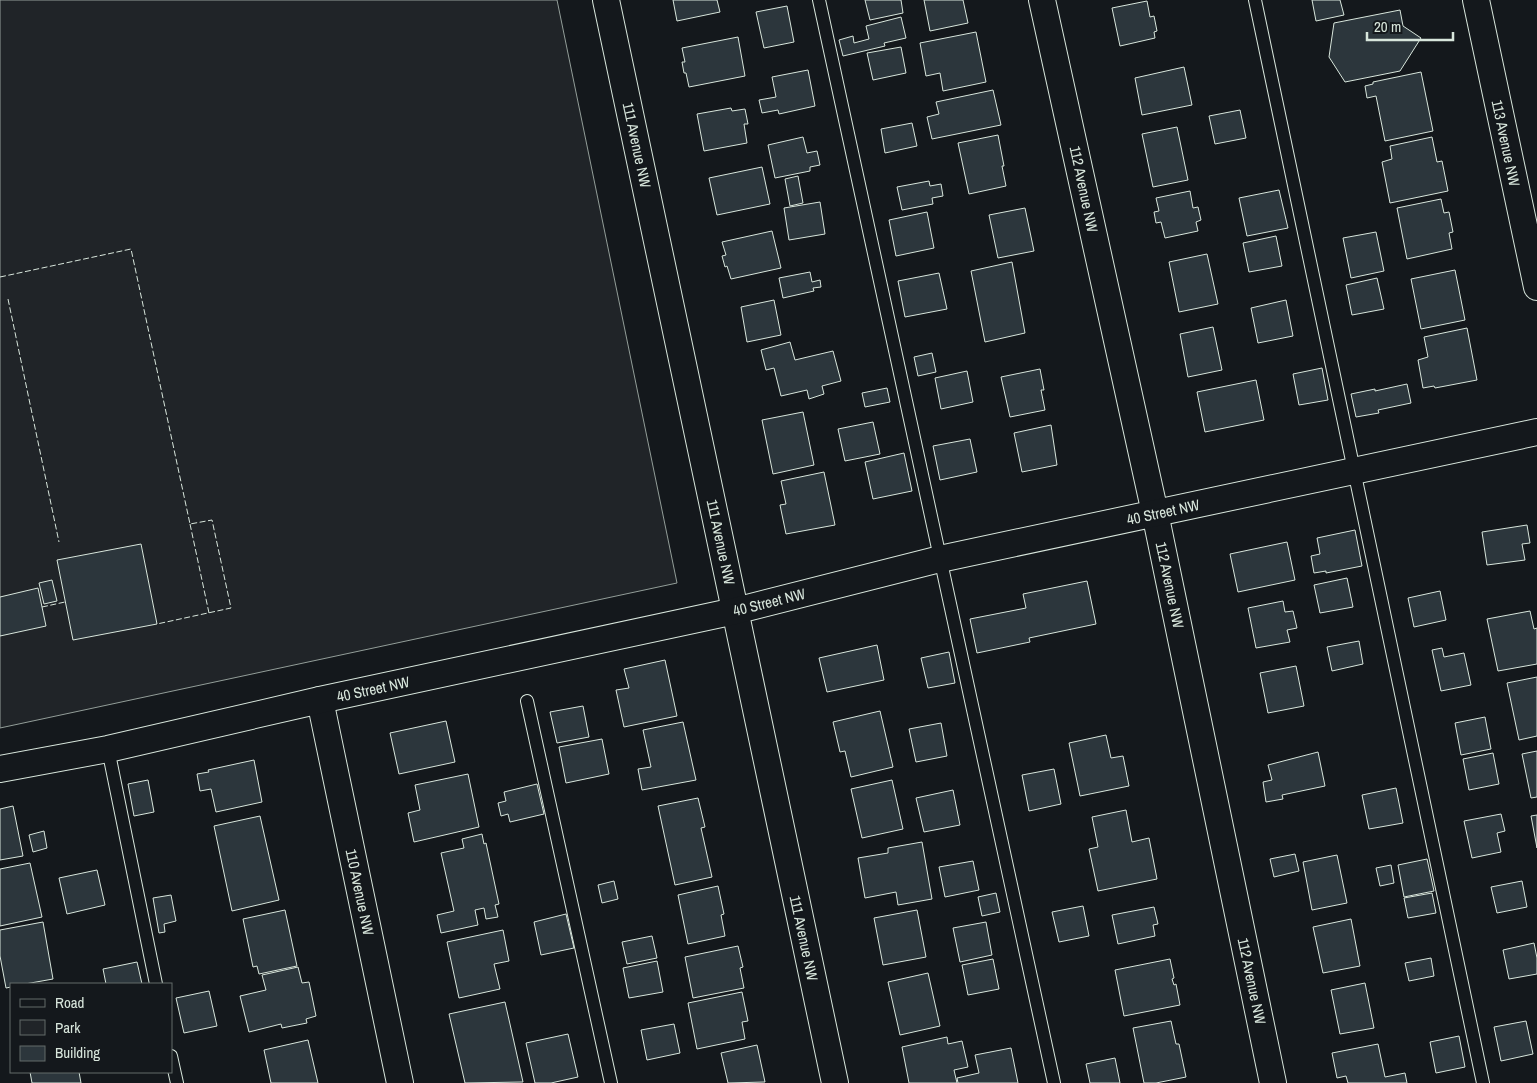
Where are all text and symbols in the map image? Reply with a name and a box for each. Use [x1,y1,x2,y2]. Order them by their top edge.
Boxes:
scale bar [1367,10,1453,42]
text: 20 m [1374,16,1401,37]
street label: 113 Avenue NW [1487,98,1525,188]
street label: 111 Avenue NW [618,100,656,190]
street label: 112 Avenue NW [1065,144,1103,234]
street label: 40 Street NW [1125,494,1202,530]
street label: 111 Avenue NW [702,497,740,587]
street label: 112 Avenue NW [1151,540,1189,630]
street label: 40 Street NW [731,583,808,621]
street label: 40 Street NW [335,671,412,707]
street label: 110 Avenue NW [341,847,379,937]
street label: 111 Avenue NW [785,893,823,983]
street label: 112 Avenue NW [1233,936,1271,1026]
legend [10,983,172,1073]
text: Road [55,992,84,1013]
text: Park [55,1017,81,1038]
text: Building [55,1042,100,1063]

